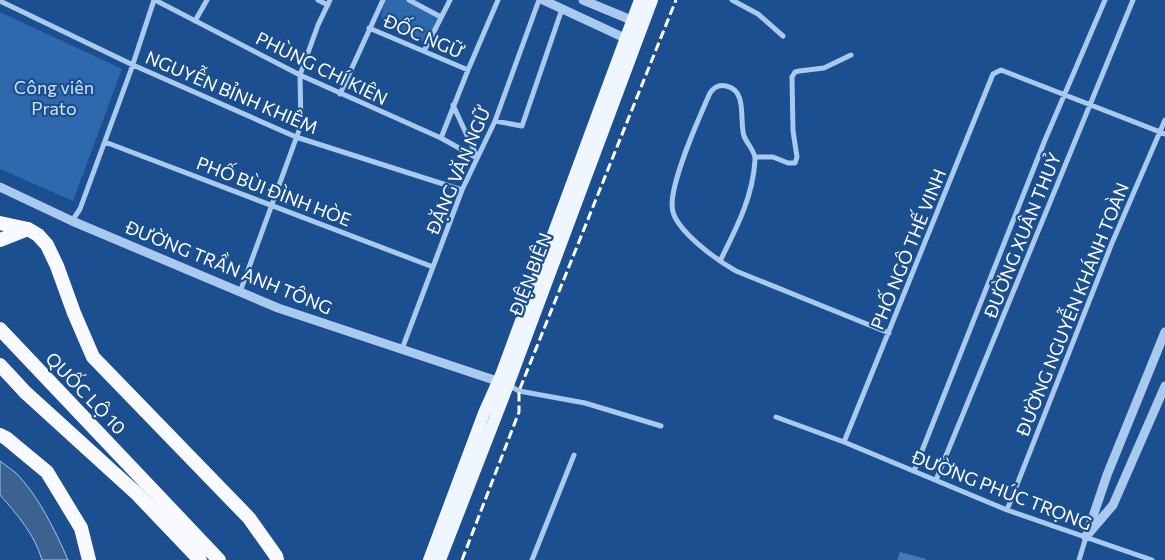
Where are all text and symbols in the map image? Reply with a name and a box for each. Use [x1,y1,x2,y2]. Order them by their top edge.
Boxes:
street label: ĐỐC NGỮ [380,7,469,63]
street label: PHÙNG CHÍ KIÊN [253,27,391,109]
street label: NGUYỄN BỈNH KHIÊM [143,44,322,138]
park label: Công viên Prato [14,76,94,119]
street label: ĐẶNG VĂN NGỮ [421,102,495,238]
street label: PHỐ BÙI ĐÌNH HÒE [194,149,355,231]
street label: ĐƯỜNG XUÂN THUỶ [978,149,1065,322]
street label: PHỐ NGÔ THẾ VINH [864,165,950,333]
street label: ĐƯỜNG NGUYỄN KHÁNH TOÀN [1009,178,1133,440]
street label: ĐƯỜNG TRẦN ANH TÔNG [122,213,336,319]
street label: ĐIỆN BIÊN [504,229,556,319]
street label: QUỐC LỘ 10 [41,346,132,439]
street label: ĐƯỜNG PHÚC TRỌNG [908,445,1095,534]

